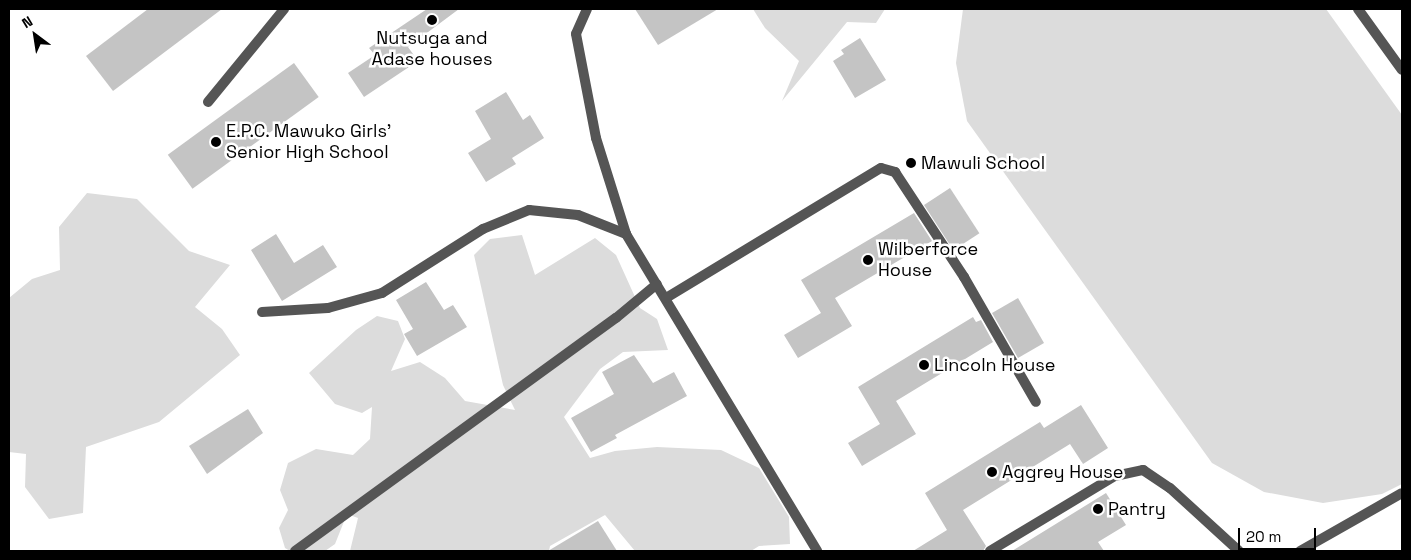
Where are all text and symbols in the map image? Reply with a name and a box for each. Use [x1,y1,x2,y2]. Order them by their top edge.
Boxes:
north arrow [10,10,60,60]
text: N [19,12,36,32]
marker: Nutsuga and Adase houses [426,14,438,26]
place label: Nutsuga and Adase houses [372,28,492,70]
place label: E.P.C. Mawuko Girls' Senior High School [226,121,392,163]
marker: E.P.C. Mawuko Girls' Senior High School [210,136,222,148]
place label: Mawuli School [921,152,1045,174]
marker: Mawuli School [905,157,917,169]
place label: Wilberforce House [878,239,978,282]
marker: Wilberforce House [862,254,874,266]
place label: Lincoln House [934,354,1055,376]
marker: Lincoln House [918,359,930,371]
place label: Aggrey House [1002,461,1123,483]
marker: Aggrey House [986,466,998,478]
place label: Pantry [1108,498,1166,520]
marker: Pantry [1092,503,1104,515]
scale bar [1241,518,1318,550]
text: 20 m [1246,527,1281,546]

